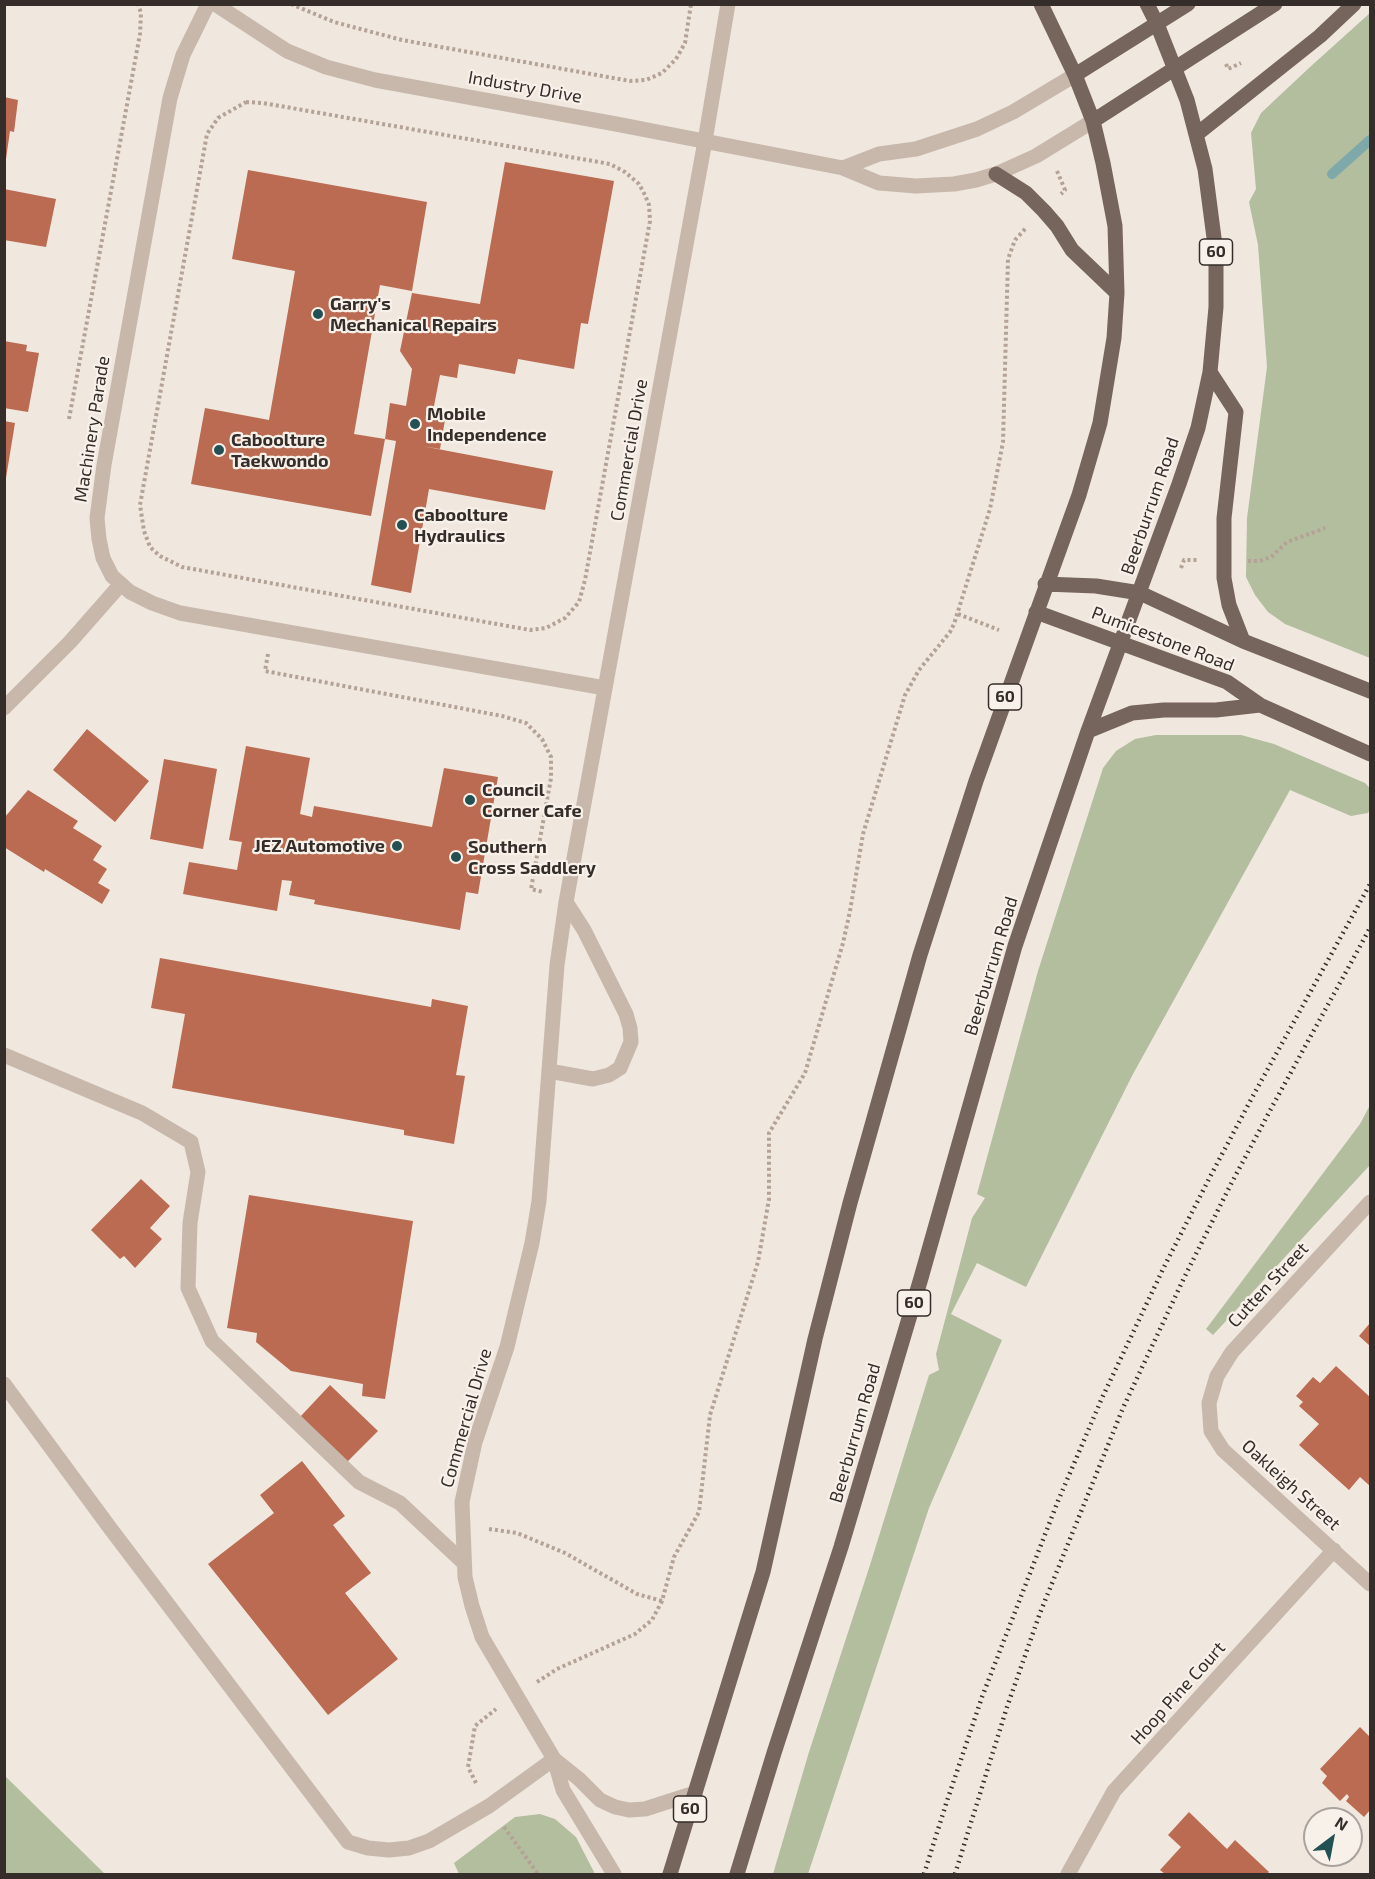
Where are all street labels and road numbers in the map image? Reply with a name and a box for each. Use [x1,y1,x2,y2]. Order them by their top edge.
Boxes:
street label: Industry Drive [466,66,584,108]
road number: 60 [1200,239,1232,265]
street label: Machinery Parade [70,354,114,504]
street label: Commercial Drive [606,377,652,523]
street label: Beerburrum Road [1116,434,1184,578]
street label: Pumicestone Road [1089,602,1237,676]
road number: 60 [988,684,1022,710]
street label: Beerburrum Road [960,894,1022,1038]
street label: Cutten Street [1223,1238,1313,1332]
road number: 60 [898,1290,930,1316]
street label: Commercial Drive [436,1346,496,1490]
street label: Beerburrum Road [825,1361,885,1505]
street label: Oakleigh Street [1237,1435,1345,1535]
street label: Hoop Pine Court [1126,1637,1230,1749]
road number: 60 [674,1796,706,1822]

